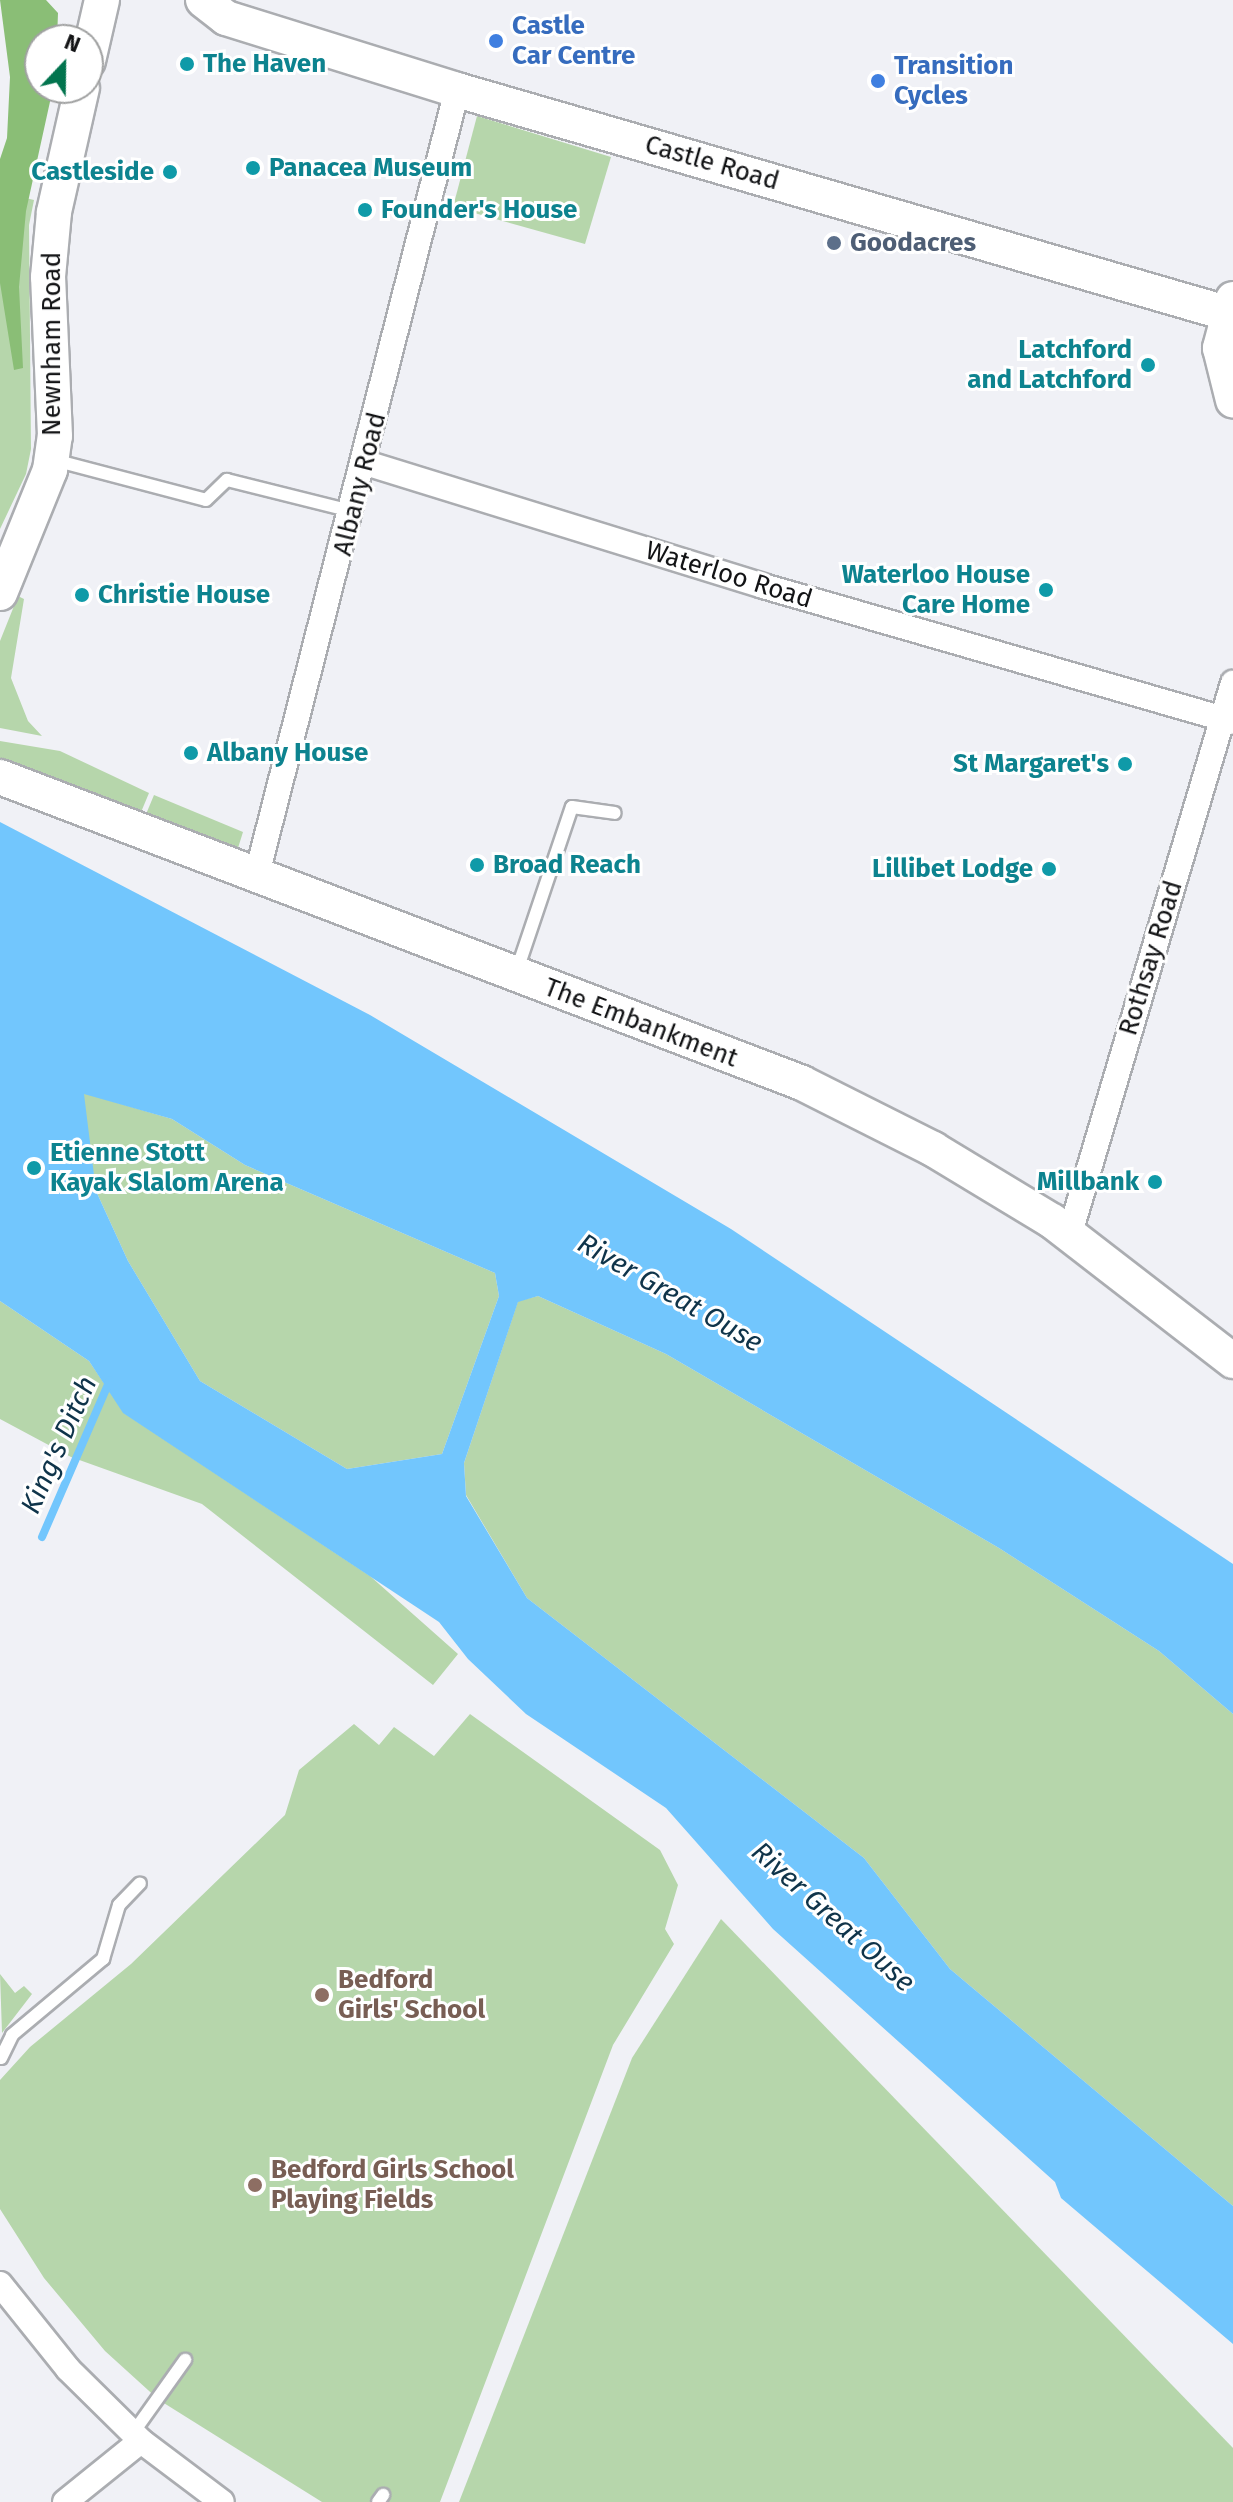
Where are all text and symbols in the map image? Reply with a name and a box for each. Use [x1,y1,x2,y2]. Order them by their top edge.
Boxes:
place label: Castle Car Centre [512,10,635,72]
north arrow [24,24,104,104]
text: N [61,28,84,58]
marker: Castle Car Centre [487,32,505,50]
place label: The Haven [203,48,326,80]
place label: Transition Cycles [894,50,1013,112]
marker: The Haven [178,55,196,73]
marker: Transition Cycles [869,72,887,90]
street label: Castle Road [641,129,783,197]
place label: Panacea Museum [269,152,472,184]
place label: Castleside [31,156,154,188]
marker: Panacea Museum [244,159,262,177]
marker: Castleside [161,163,179,181]
place label: Founder's House [381,194,577,226]
marker: Founder's House [356,201,374,219]
place label: Goodacres [850,227,976,259]
marker: Goodacres [825,234,843,252]
street label: Newnham Road [36,252,68,436]
place label: Latchford and Latchford [967,334,1132,396]
marker: Latchford and Latchford [1139,356,1157,374]
street label: Albany Road [327,409,393,559]
street label: Waterloo Road [642,535,816,615]
place label: Waterloo House Care Home [842,559,1030,620]
place label: Christie House [98,579,270,611]
marker: Waterloo House Care Home [1037,581,1055,599]
marker: Christie House [73,586,91,604]
place label: Albany House [207,737,368,769]
marker: Albany House [182,744,200,762]
place label: St Margaret's [953,748,1109,780]
marker: St Margaret's [1116,755,1134,773]
place label: Broad Reach [493,849,641,881]
place label: Lillibet Lodge [872,853,1033,885]
marker: Broad Reach [468,856,486,874]
marker: Lillibet Lodge [1040,860,1058,878]
street label: Rothsay Road [1113,877,1189,1039]
street label: The Embankment [540,972,742,1074]
place label: Etienne Stott Kayak Slalom Arena [50,1137,284,1198]
marker: Etienne Stott Kayak Slalom Arena [25,1159,43,1177]
place label: Millbank [1037,1166,1139,1198]
marker: Millbank [1146,1173,1164,1191]
water label: River Great Ouse [572,1226,768,1360]
water label: King's Ditch [14,1371,104,1519]
water label: River Great Ouse [744,1835,922,1999]
place label: Bedford Girls' School [338,1964,485,2026]
marker: Bedford Girls' School [313,1986,331,2004]
place label: Bedford Girls School Playing Fields [271,2154,514,2216]
marker: Bedford Girls School Playing Fields [246,2176,264,2194]

